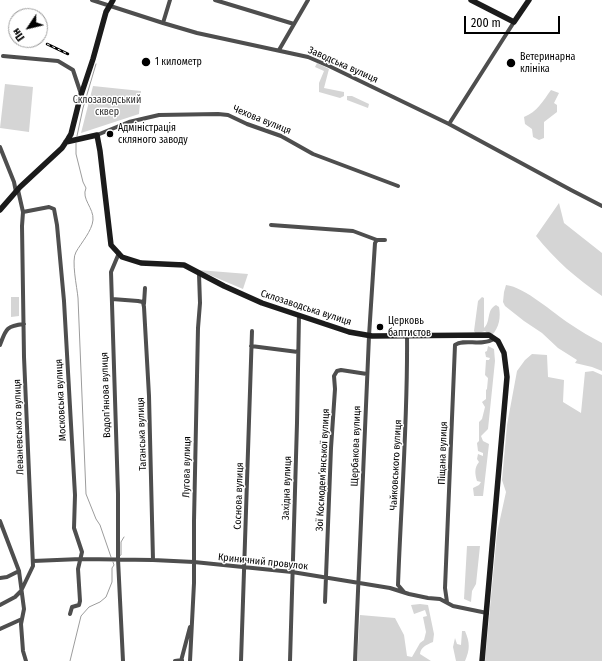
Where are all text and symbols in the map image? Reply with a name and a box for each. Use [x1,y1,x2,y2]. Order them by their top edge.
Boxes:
north arrow [8,8,48,48]
scale bar [466,8,562,34]
text: 200 m [471,16,501,30]
text: Пн [10,26,27,43]
street label: Заводська вулиця [306,44,380,86]
place label: Ветеринарна клініка [520,51,575,74]
marker: 1 километр [140,56,152,68]
place label: 1 километр [155,56,202,68]
marker: Ветеринарна клініка [505,57,517,69]
park label: Склозаводський сквер [73,94,141,118]
street label: Чехова вулиця [231,103,293,137]
place label: Адміністрація скляного заводу [118,122,188,146]
marker: Адміністрація скляного заводу [105,129,115,139]
street label: Склозаводська вулиця [259,288,353,328]
place label: Церковь баптистов [388,315,431,338]
marker: Церковь баптистов [375,322,385,332]
street label: Водоп’янова вулиця [99,352,113,438]
street label: Московська вулиця [53,359,69,441]
street label: Леваневського вулиця [11,379,27,475]
street label: Таганська вулиця [135,397,149,471]
street label: Щербакова вулиця [349,406,363,486]
street label: Зої Космодем’янської вулиця [314,408,332,532]
street label: Чайковського вулиця [388,419,404,511]
street label: Піщана вулиця [436,421,450,485]
street label: Лугова вулиця [180,436,194,498]
street label: Західна вулиця [280,456,294,520]
street label: Соснова вулиця [232,462,246,530]
street label: Криничний провулок [217,551,309,573]

